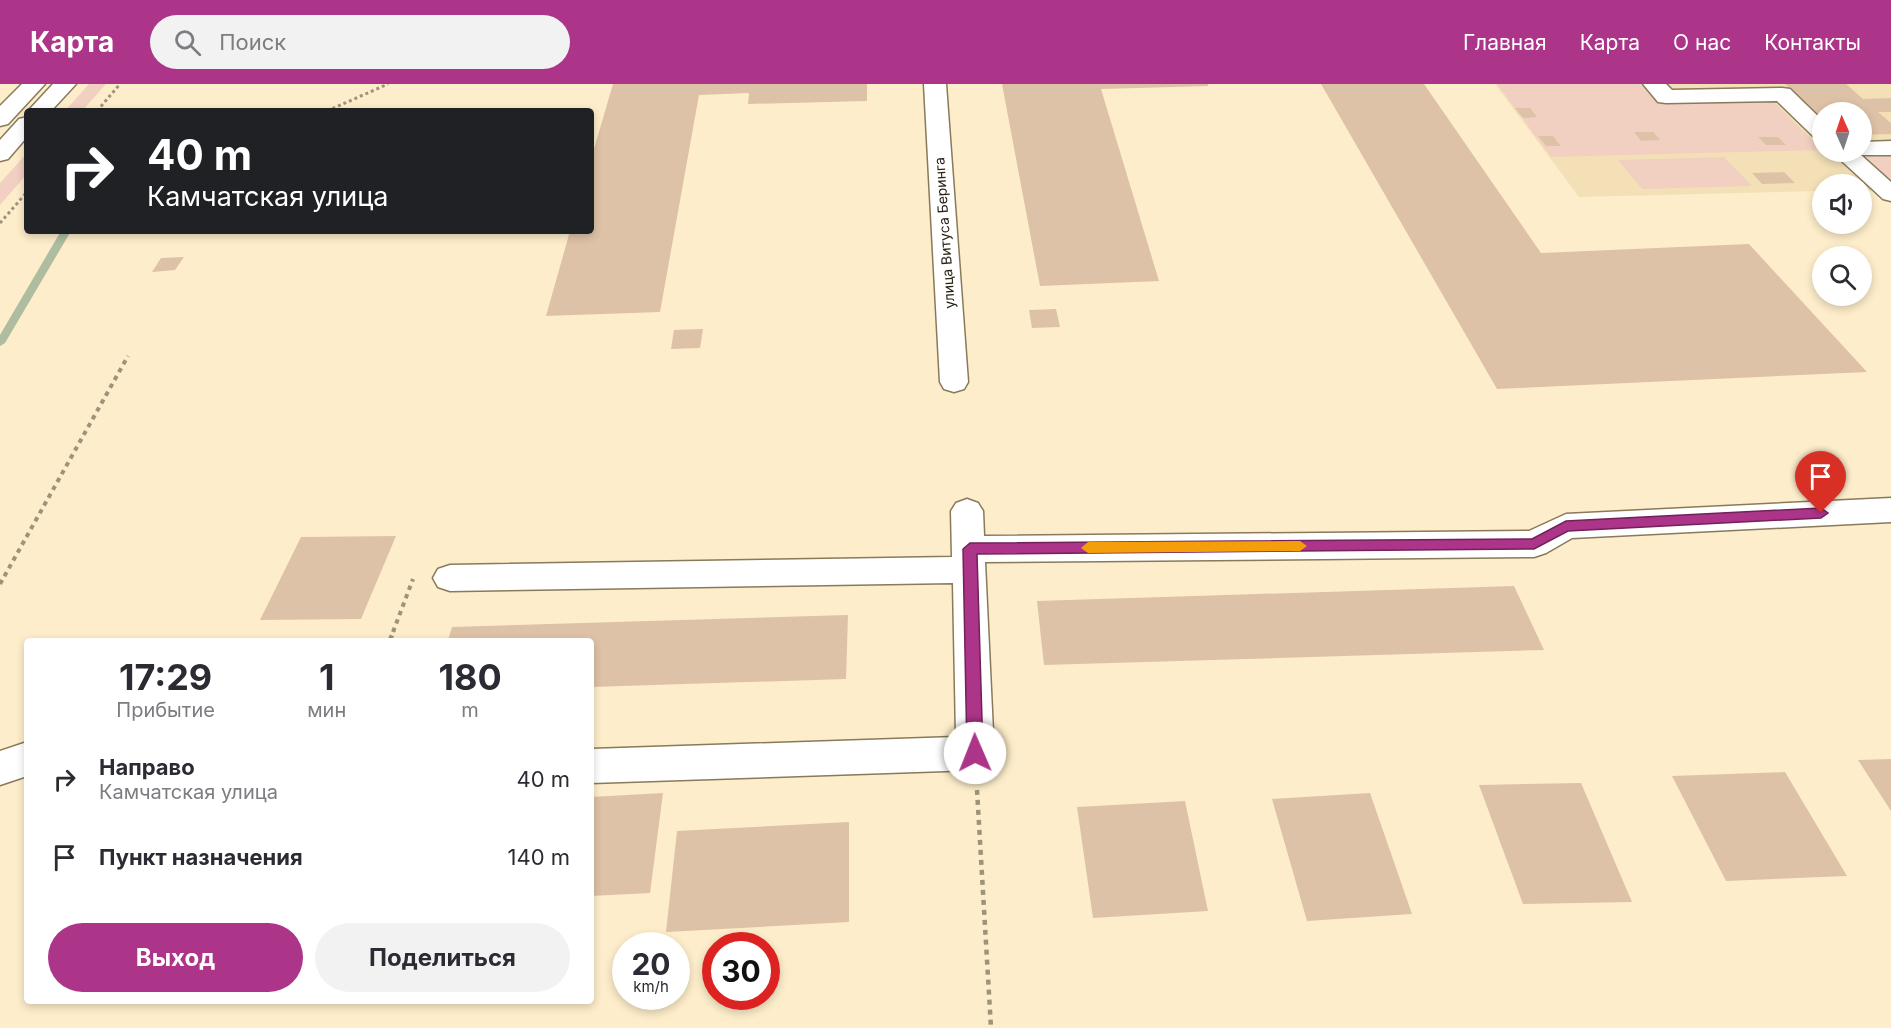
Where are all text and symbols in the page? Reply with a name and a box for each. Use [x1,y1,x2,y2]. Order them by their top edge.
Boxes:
search box [150,15,570,69]
text: Карта [30,25,114,59]
icon: search [171,26,204,59]
text: Поиск [219,29,286,55]
text: Главная [1463,30,1547,55]
text: Карта [1580,30,1640,55]
text: О нас [1673,30,1731,55]
text: Контакты [1764,30,1861,55]
north arrow [1812,102,1872,162]
map controls [1812,102,1872,306]
text: 40 m [147,129,252,180]
icon: right [48,132,126,210]
street label: улица Витуса Беринга [930,157,958,309]
button: sound [1812,174,1872,234]
text: Камчатская улица [147,180,388,213]
button: search [1812,246,1872,306]
pin [1795,451,1846,513]
icon: arrive [1804,460,1837,493]
text: 17:29 [119,655,212,699]
text: 1 [319,655,334,699]
text: 180 [438,655,502,699]
text: Прибытие [116,698,215,722]
text: мин [307,698,346,722]
text: m [461,698,479,722]
position arrow [943,721,1007,785]
text: Направо [99,754,195,780]
icon: right [48,763,81,796]
text: 40 m [516,766,570,792]
text: Камчатская улица [99,780,278,804]
icon: arrive [48,841,81,874]
text: Пункт назначения [99,844,303,870]
text: 140 m [508,844,570,870]
button: Выход [48,923,303,992]
button: Поделиться [315,923,570,992]
speed limit sign: 30 [702,932,780,1010]
text: 20 [631,946,671,982]
text: km/h [633,977,669,996]

